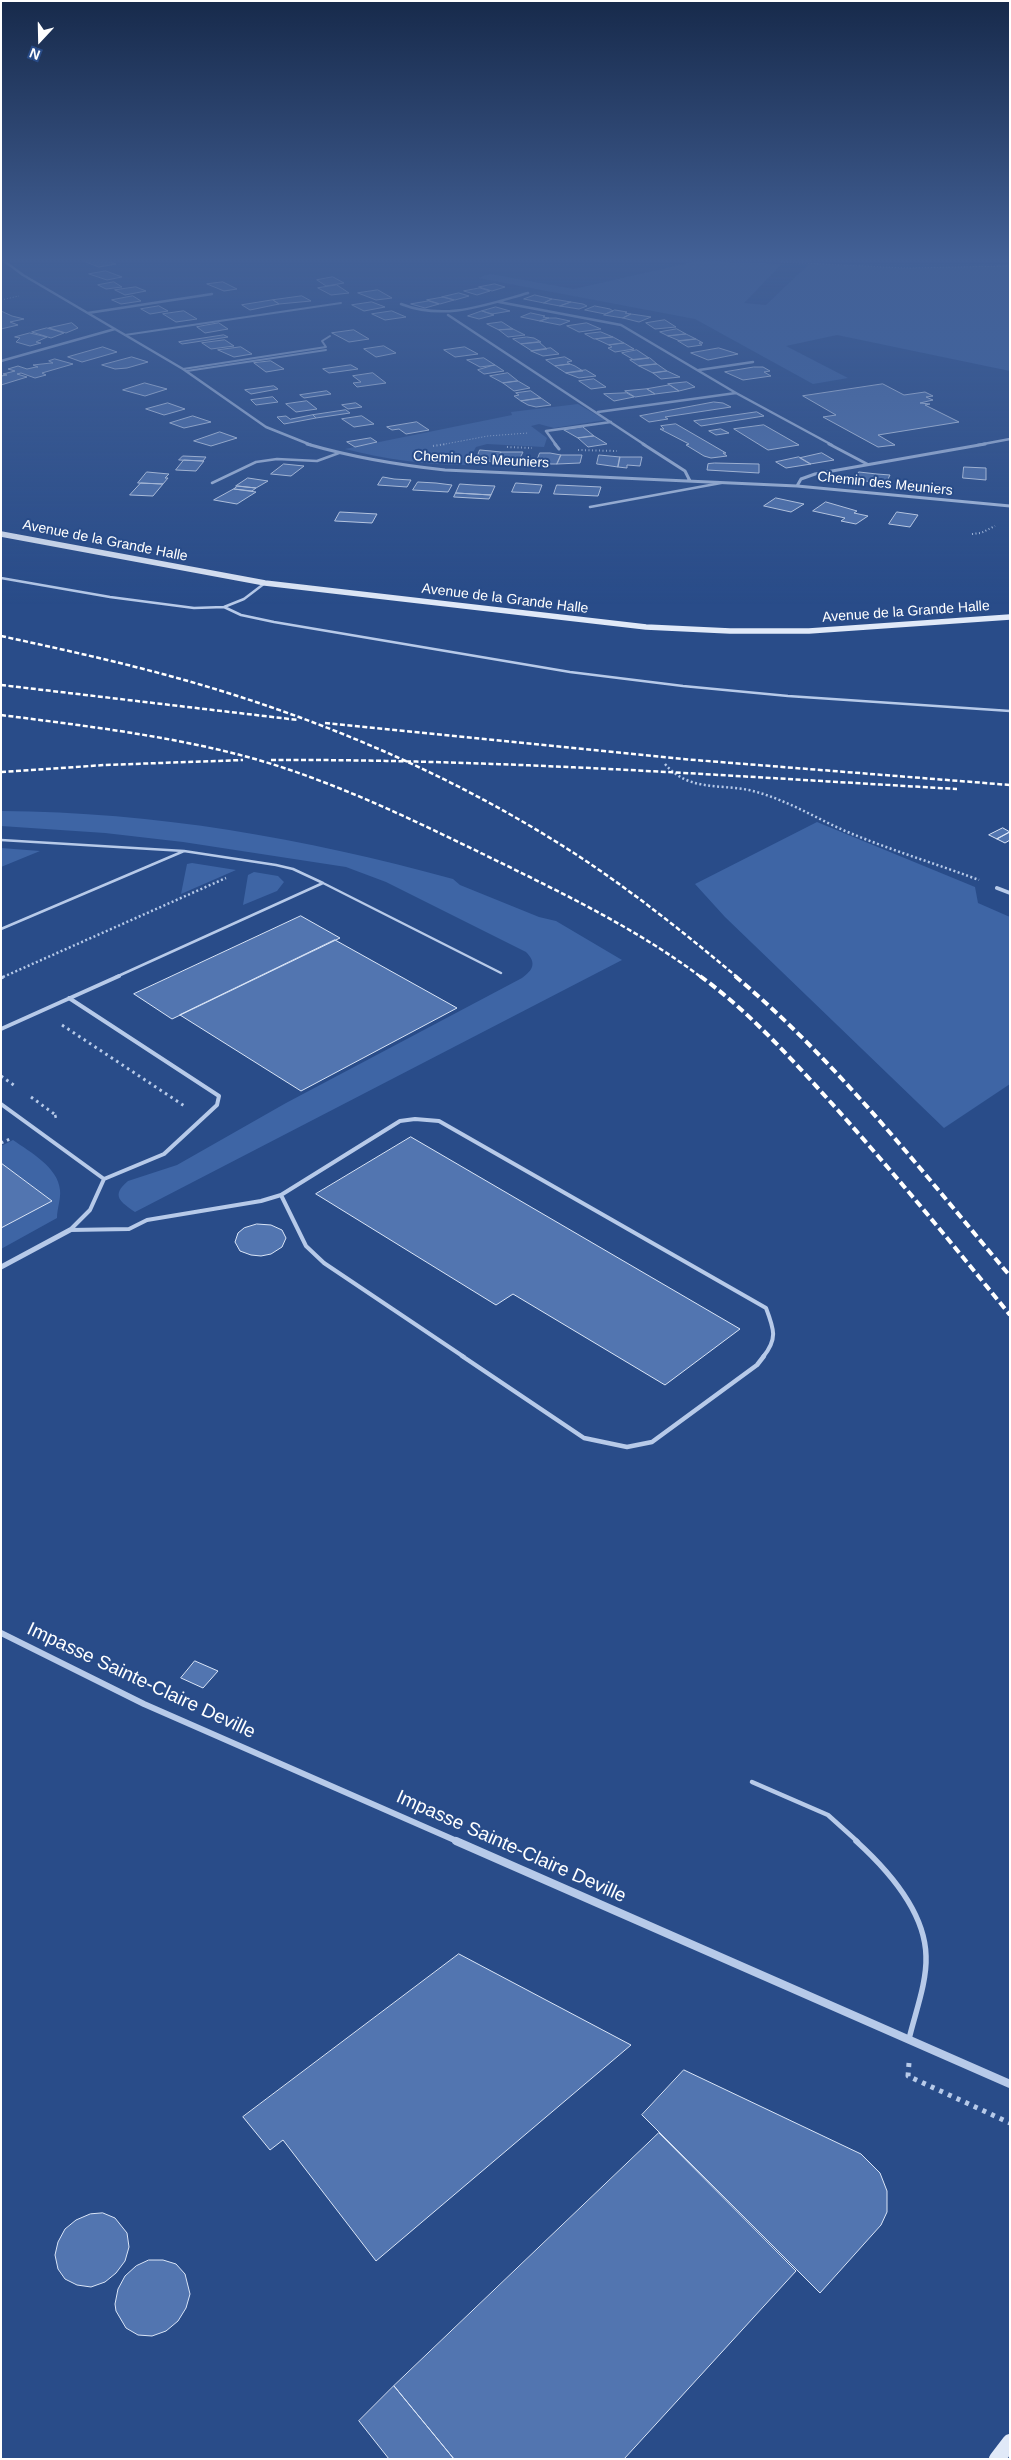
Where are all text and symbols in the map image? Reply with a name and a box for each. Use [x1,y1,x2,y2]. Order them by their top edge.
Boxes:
north arrow [15,15,65,65]
text: N [27,45,42,63]
street label: Chemin des Meuniers [413,448,549,472]
street label: Chemin des Meuniers [816,469,954,499]
street label: Avenue de la Grande Halle [21,517,189,565]
street label: Avenue de la Grande Halle [421,580,589,618]
street label: Avenue de la Grande Halle [822,598,990,626]
street label: Impasse Sainte-Claire Deville [23,1618,259,1744]
street label: Impasse Sainte-Claire Deville [393,1786,629,1908]

